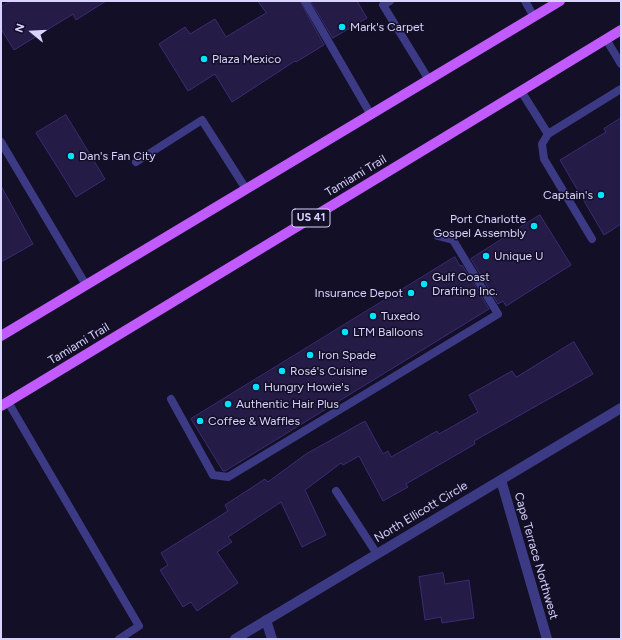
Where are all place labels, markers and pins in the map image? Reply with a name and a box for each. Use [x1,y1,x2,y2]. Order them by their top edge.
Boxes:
place label: Mark's Carpet [350,20,424,34]
marker: Mark's Carpet [337,22,347,32]
place label: Plaza Mexico [212,52,281,66]
marker: Plaza Mexico [199,54,209,64]
place label: Dan's Fan City [79,149,156,163]
marker: Dan's Fan City [66,151,76,161]
place label: Captain's [543,188,593,202]
marker: Captain's [596,190,606,200]
place label: Port Charlotte Gospel Assembly [433,212,526,240]
marker: Port Charlotte Gospel Assembly [529,221,539,231]
place label: Unique U [494,249,544,263]
marker: Unique U [481,251,491,261]
place label: Gulf Coast Drafting Inc. [432,270,498,298]
marker: Gulf Coast Drafting Inc. [419,279,429,289]
place label: Insurance Depot [314,286,403,300]
marker: Insurance Depot [406,288,416,298]
place label: Tuxedo [381,309,420,323]
marker: Tuxedo [368,311,378,321]
place label: LTM Balloons [353,325,423,339]
marker: LTM Balloons [340,327,350,337]
place label: Iron Spade [318,348,376,362]
marker: Iron Spade [305,350,315,360]
place label: Rosé's Cuisine [290,364,367,378]
marker: Rosé's Cuisine [277,366,287,376]
place label: Hungry Howie's [264,380,349,394]
marker: Hungry Howie's [251,382,261,392]
place label: Authentic Hair Plus [236,397,339,411]
marker: Authentic Hair Plus [223,399,233,409]
place label: Coffee & Waffles [208,414,300,428]
marker: Coffee & Waffles [195,416,205,426]

